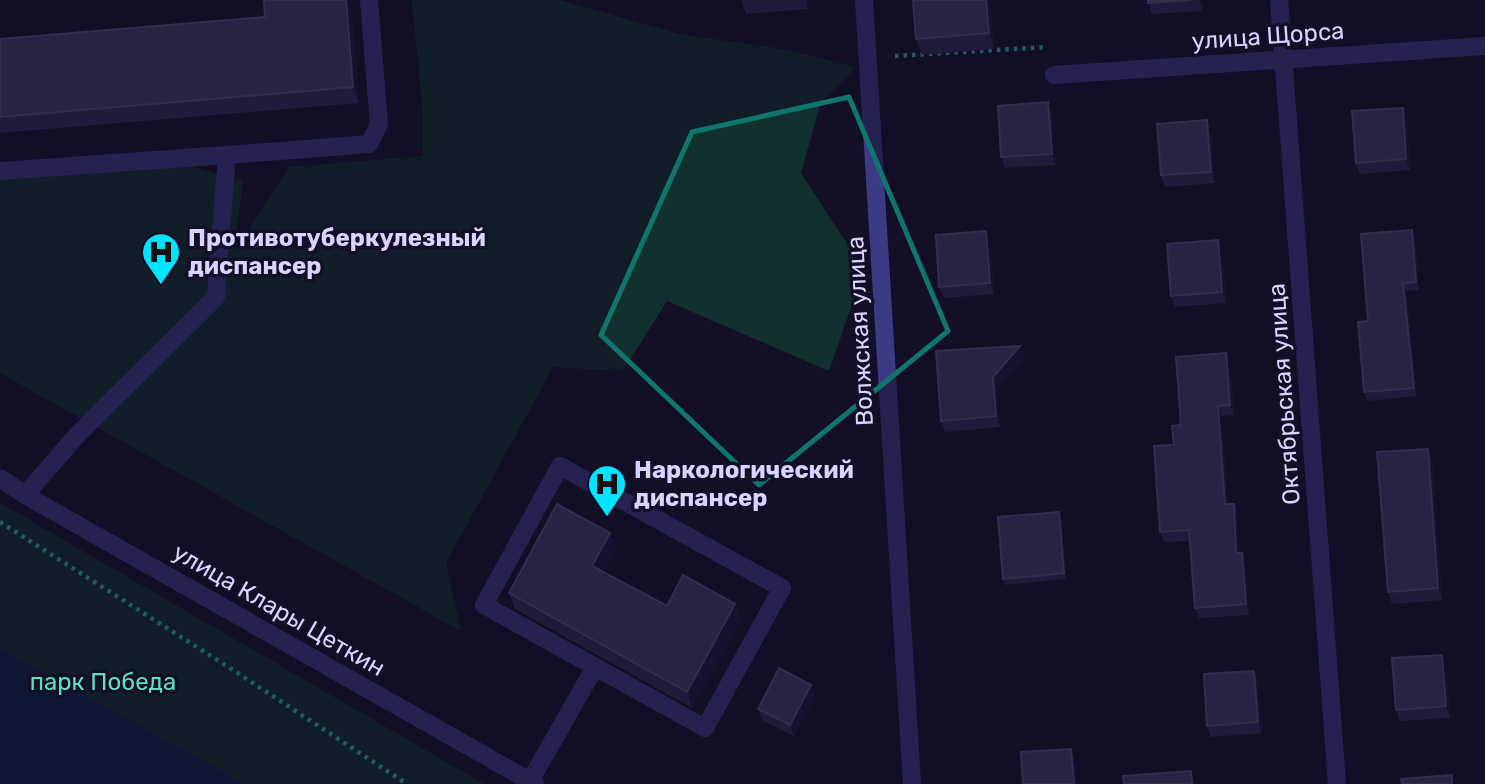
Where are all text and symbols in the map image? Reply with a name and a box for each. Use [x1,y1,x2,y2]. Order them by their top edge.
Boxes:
street label: улица Щорса [1191,17,1345,55]
place label: Противотуберкулезный диспансер [188,224,486,280]
hospital icon: Противотуберкулезный диспансер [140,231,182,286]
street label: Волжская улица [841,235,879,427]
street label: Октябрьская улица [1262,282,1306,506]
place label: Наркологический диспансер [634,456,854,512]
hospital icon: Наркологический диспансер [586,463,628,518]
street label: улица Клары Цеткин [168,538,390,682]
park label: парк Победa [30,668,176,696]

